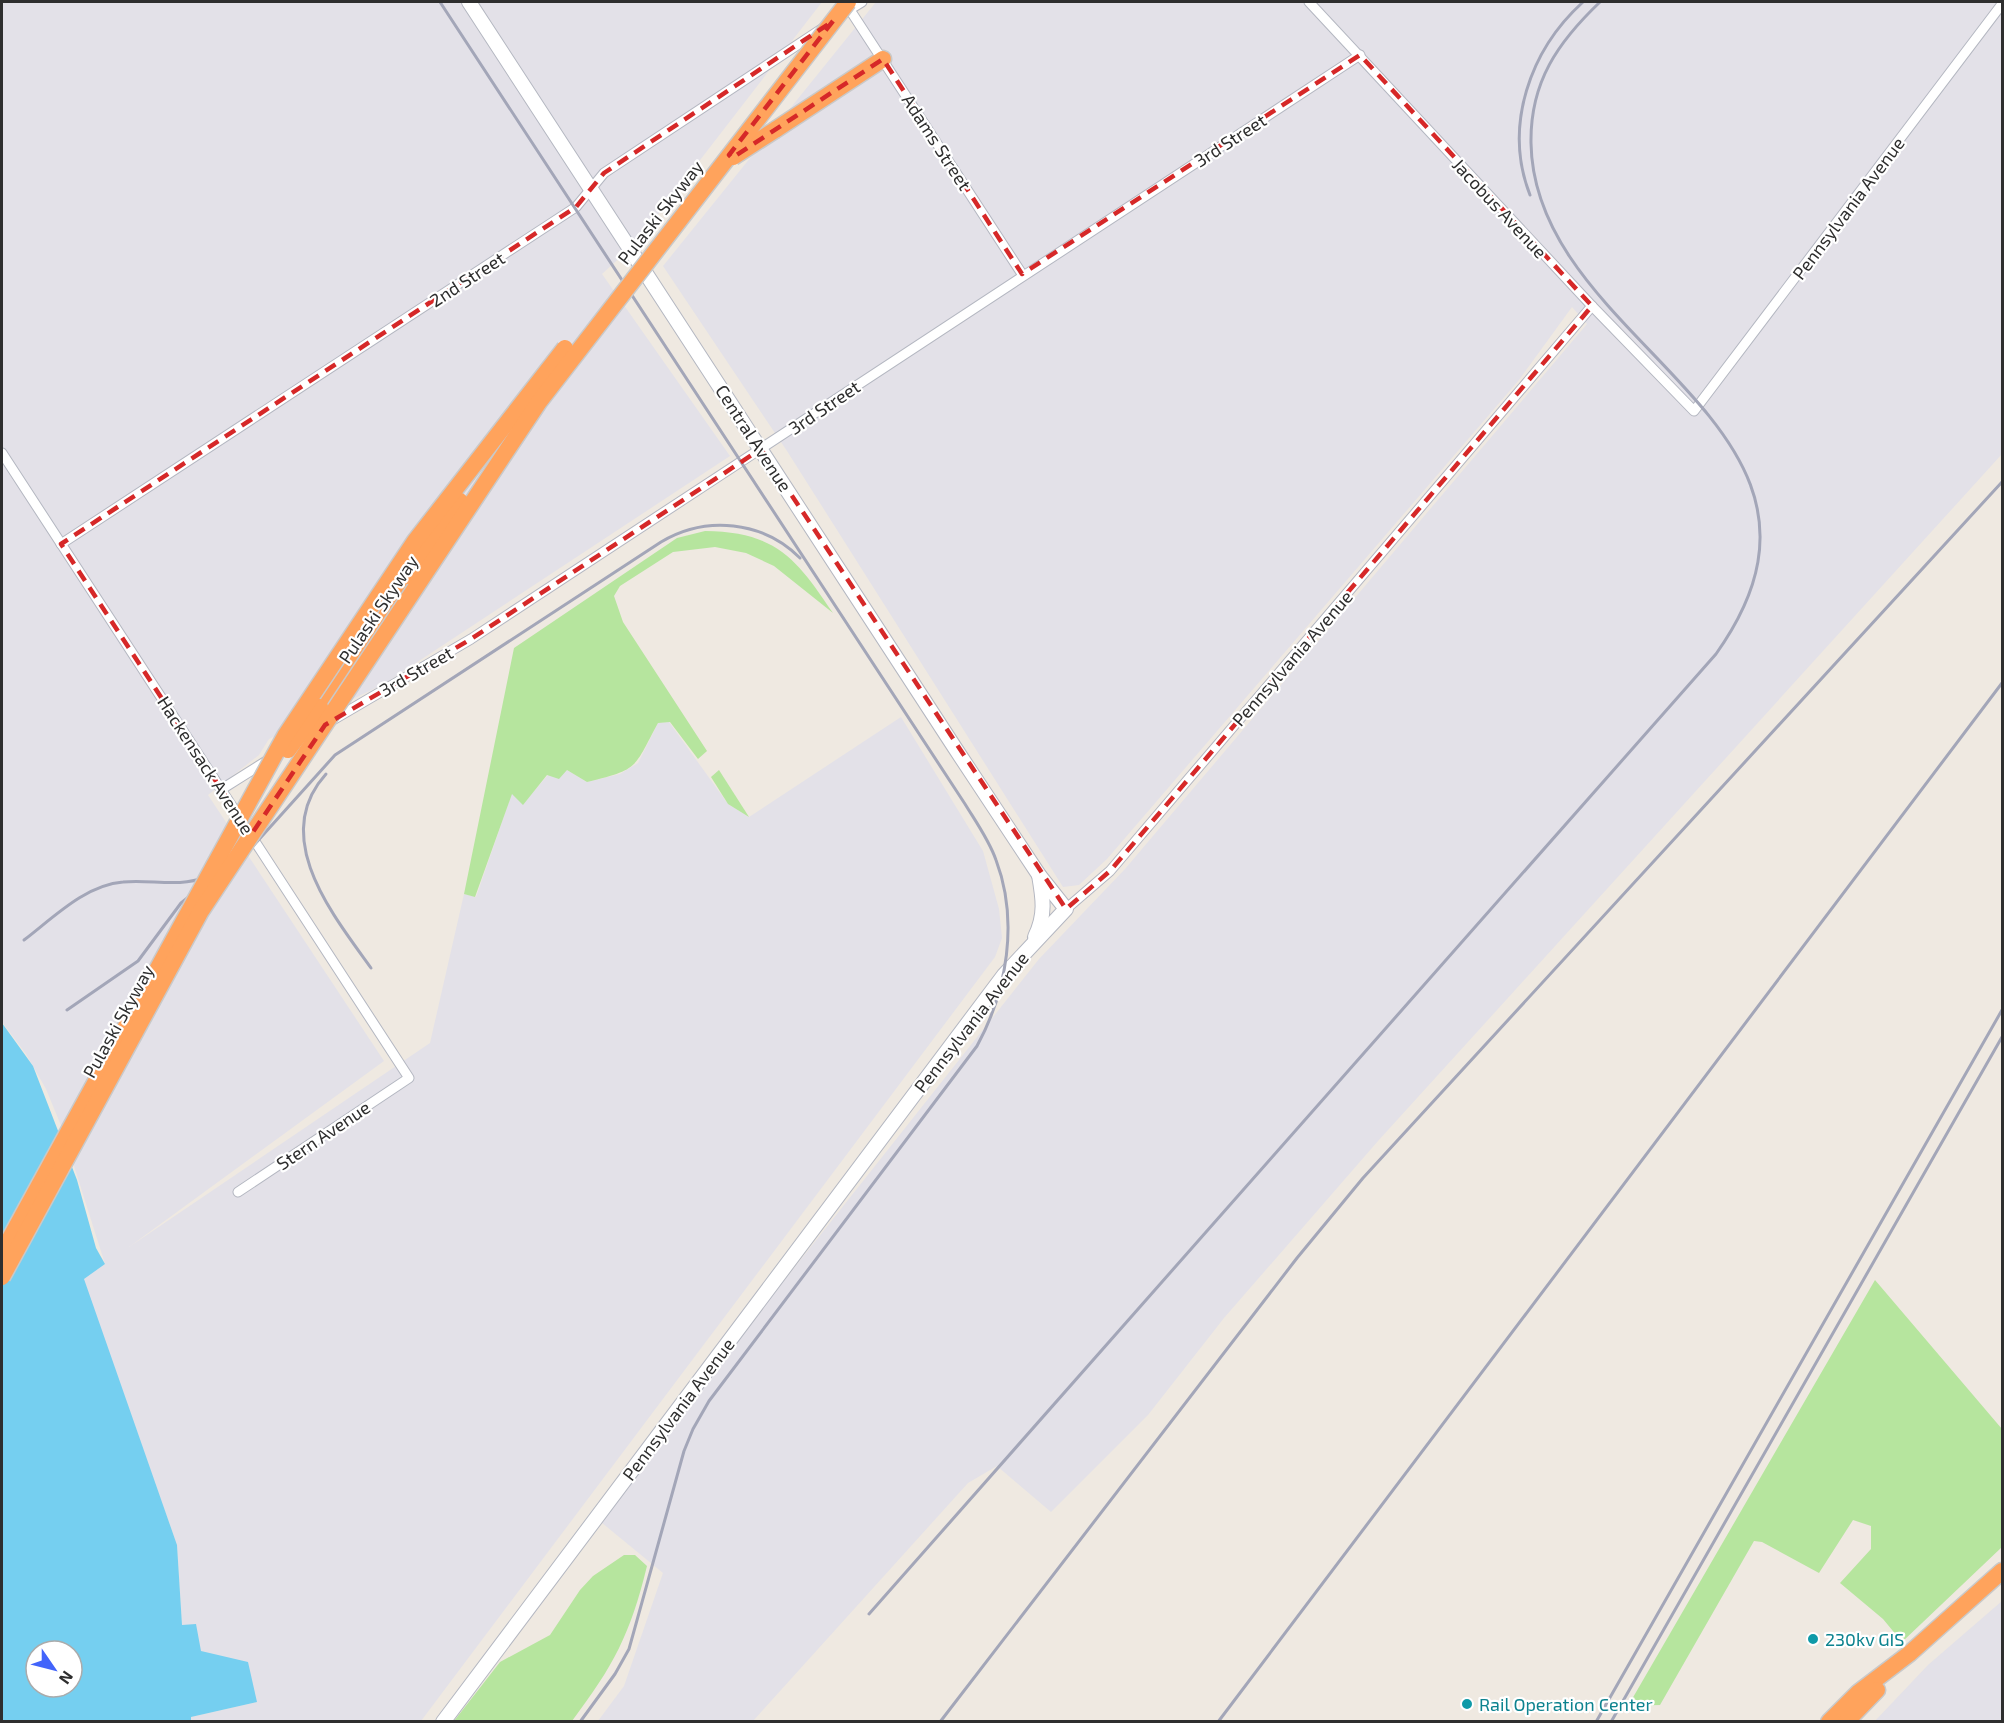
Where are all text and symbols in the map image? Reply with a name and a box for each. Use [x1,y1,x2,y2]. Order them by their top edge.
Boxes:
street label: Adams Street [898,90,976,194]
street label: 3rd Street [1190,109,1270,171]
street label: Pennsylvania Avenue [1787,132,1909,284]
street label: Jacobus Avenue [1448,154,1552,262]
street label: Pulaski Skyway [613,155,708,268]
street label: 2nd Street [425,247,509,311]
street label: 3rd Street [784,375,864,439]
street label: Central Avenue [711,380,797,496]
street label: Pulaski Skyway [334,550,423,667]
street label: Pennsylvania Avenue [1227,586,1357,730]
street label: 3rd Street [375,641,457,701]
street label: Hackensack Avenue [153,692,259,838]
street label: Pennsylvania Avenue [909,947,1033,1097]
street label: Pulaski Skyway [78,960,158,1081]
street label: Stern Avenue [272,1096,374,1174]
street label: Pennsylvania Avenue [617,1333,739,1485]
place label: 230kv GIS [1825,1628,1904,1650]
marker: 230kv GIS [1806,1632,1820,1646]
north arrow [24,1639,84,1699]
text: N [56,1668,78,1688]
place label: Rail Operation Center [1479,1693,1653,1715]
marker: Rail Operation Center [1460,1697,1474,1711]

